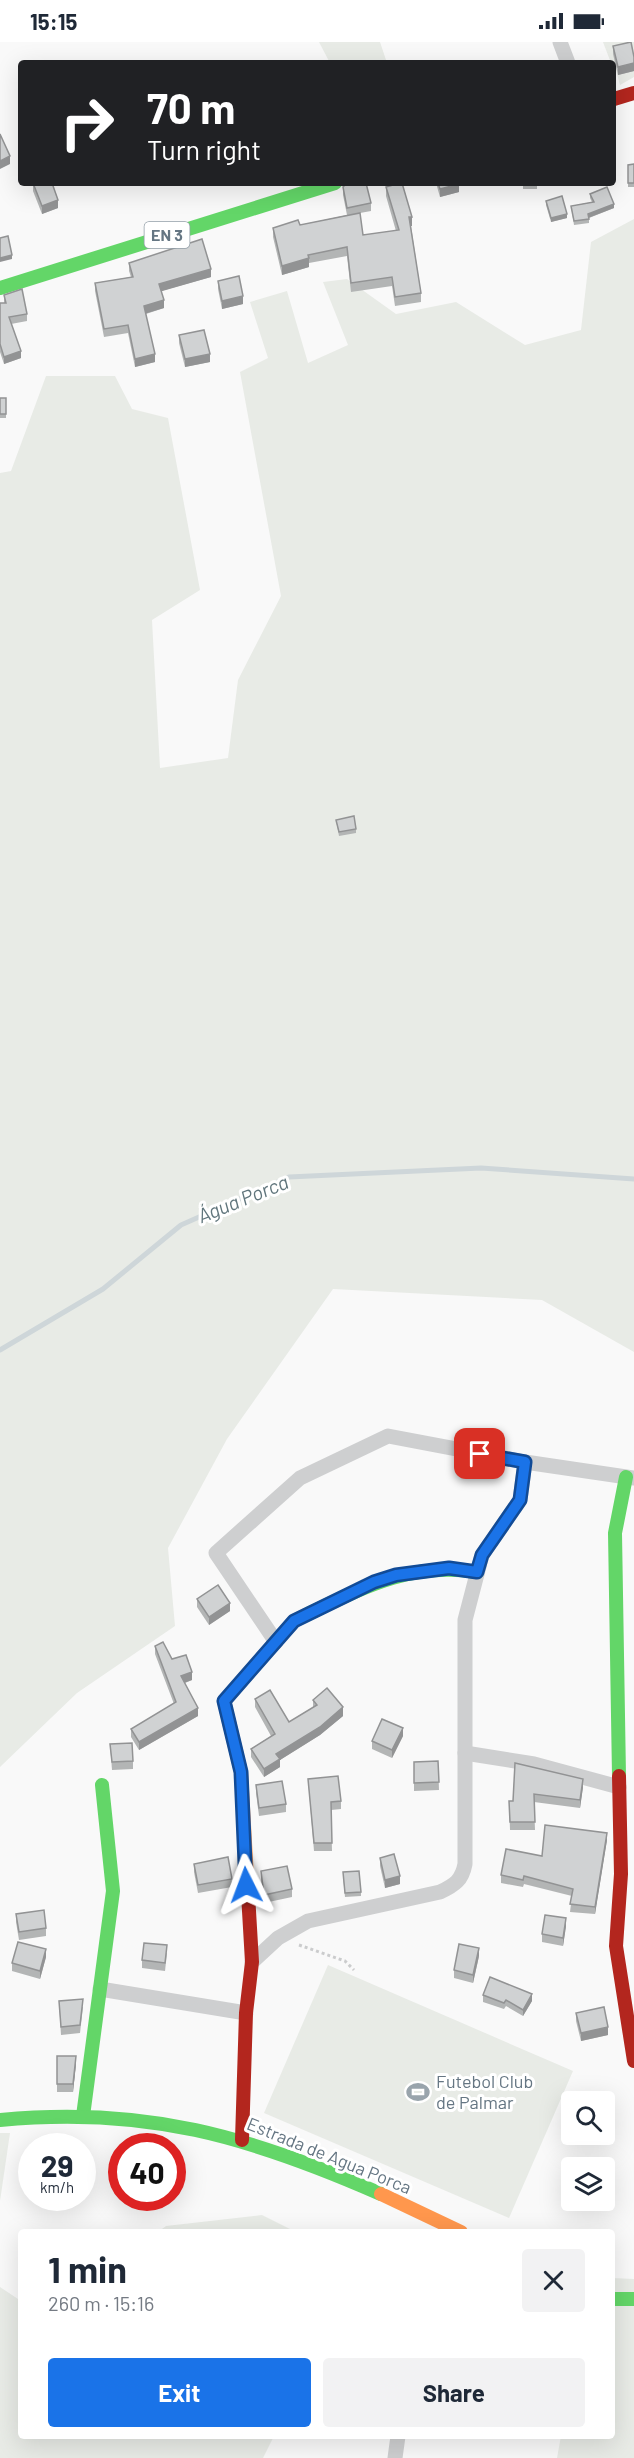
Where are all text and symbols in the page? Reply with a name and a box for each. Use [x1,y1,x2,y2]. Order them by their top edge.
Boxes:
text: 15:15 [30,8,77,34]
text: 70 m [147,82,235,132]
icon: right [48,84,126,162]
text: Turn right [147,133,261,165]
road number: EN 3 [144,222,190,248]
water label: Água Porca [194,1169,292,1227]
pin [454,1428,505,1479]
icon: arrive [463,1437,496,1470]
position arrow [214,1853,278,1917]
place label: Futebol Club de Palmar [436,2070,533,2113]
sports icon: Futebol Club de Palmar [405,2079,431,2105]
map controls [561,2091,615,2211]
button: search [561,2091,615,2145]
street label: Estrada de Agua Porca [244,2112,415,2198]
speed limit sign: 40 [108,2133,186,2211]
text: 29 [41,2147,73,2183]
button: layers [561,2157,615,2211]
text: km/h [40,2178,74,2196]
text: 1 min [48,2247,127,2290]
button: close [522,2249,585,2312]
text: 260 m · 15:16 [48,2291,154,2315]
button: Exit [48,2358,311,2427]
button: Share [323,2358,585,2427]

